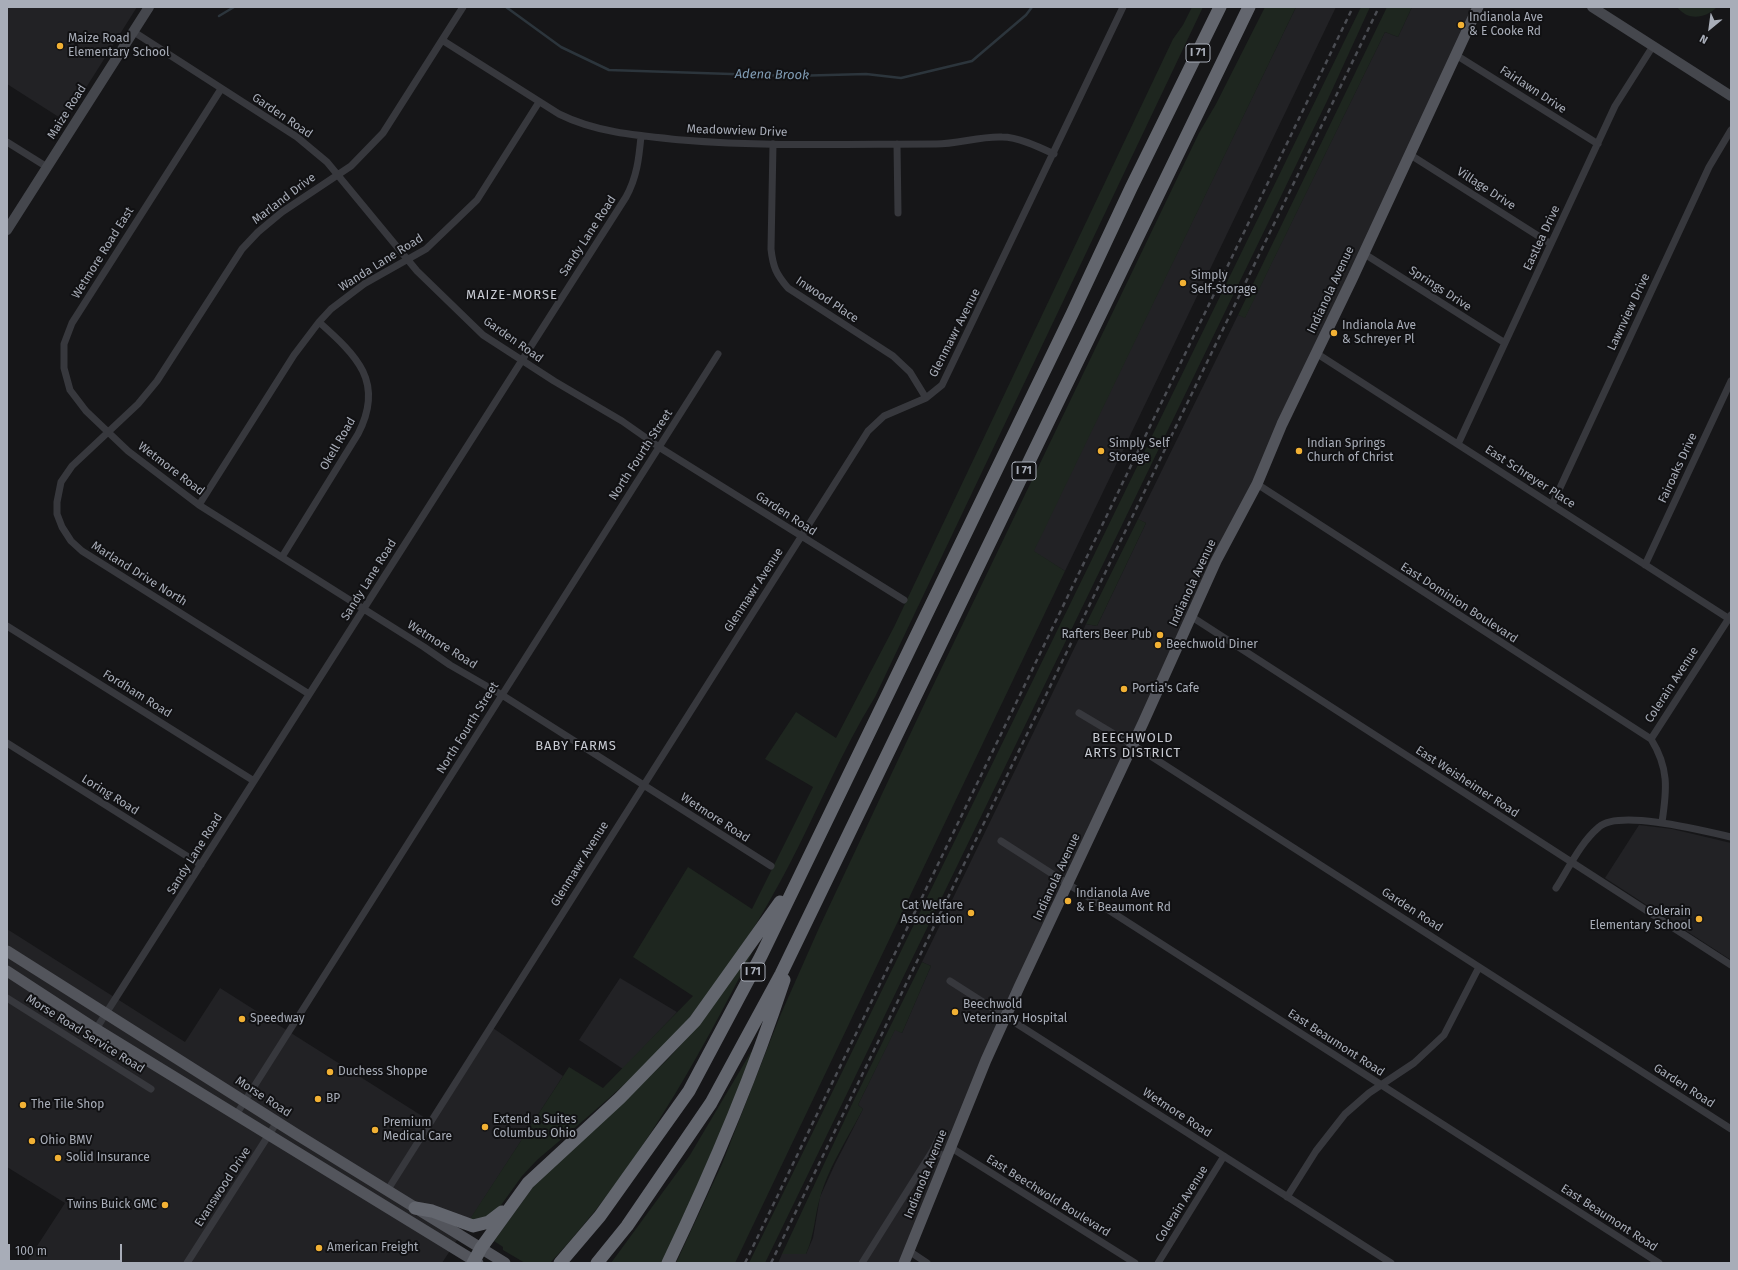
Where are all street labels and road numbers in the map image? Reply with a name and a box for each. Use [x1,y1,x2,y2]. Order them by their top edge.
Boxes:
road number: I 71 [1186,44,1210,62]
street label: Fairlawn Drive [1497,63,1569,117]
street label: Maize Road [45,82,89,142]
street label: Garden Road [249,90,315,142]
street label: Meadowview Drive [686,122,788,140]
street label: Village Drive [1454,165,1518,213]
street label: Marland Drive [249,170,319,228]
street label: Sandy Lane Road [557,193,619,279]
street label: Eastlea Drive [1521,203,1563,273]
street label: Wetmore Road East [69,204,137,302]
street label: Wanda Lane Road [336,231,426,295]
street label: Indianola Avenue [1304,244,1358,336]
street label: Springs Drive [1406,263,1474,315]
street label: Lawnview Drive [1605,271,1653,353]
street label: Inwood Place [793,274,861,326]
street label: Glenmawr Avenue [926,286,984,380]
street label: Garden Road [480,314,546,366]
street label: North Fourth Street [606,407,676,503]
street label: Okell Road [317,415,359,473]
street label: Fairoaks Drive [1655,431,1701,505]
street label: Wetmore Road [135,439,207,499]
street label: East Schreyer Place [1482,442,1578,512]
road number: I 71 [1012,462,1036,480]
street label: Garden Road [753,489,819,539]
street label: Sandy Lane Road [338,537,400,623]
street label: Indianola Avenue [1166,537,1220,629]
street label: Marland Drive North [88,539,190,609]
street label: Glenmawr Avenue [721,545,787,635]
street label: East Dominion Boulevard [1398,560,1520,646]
street label: Wetmore Road [404,618,480,672]
street label: Colerain Avenue [1642,644,1702,726]
street label: Fordham Road [100,667,174,721]
street label: North Fourth Street [434,679,502,777]
street label: East Weisheimer Road [1413,743,1521,821]
street label: Loring Road [79,772,141,818]
street label: Wetmore Road [678,790,752,846]
street label: Sandy Lane Road [164,811,226,897]
street label: Glenmawr Avenue [548,819,612,909]
street label: Indianola Avenue [1030,831,1084,923]
street label: Garden Road [1379,885,1445,935]
road number: I 71 [741,963,765,981]
street label: Morse Road Service Road [23,992,147,1076]
street label: East Beaumont Road [1285,1006,1387,1080]
street label: Garden Road [1651,1061,1717,1111]
street label: Morse Road [232,1074,294,1120]
street label: Wetmore Road [1140,1085,1214,1141]
street label: Indianola Avenue [902,1127,950,1221]
street label: Evanswood Drive [192,1144,254,1230]
street label: East Beechwold Boulevard [983,1152,1113,1240]
street label: Colerain Avenue [1153,1163,1211,1245]
street label: East Beaumont Road [1558,1181,1660,1255]

